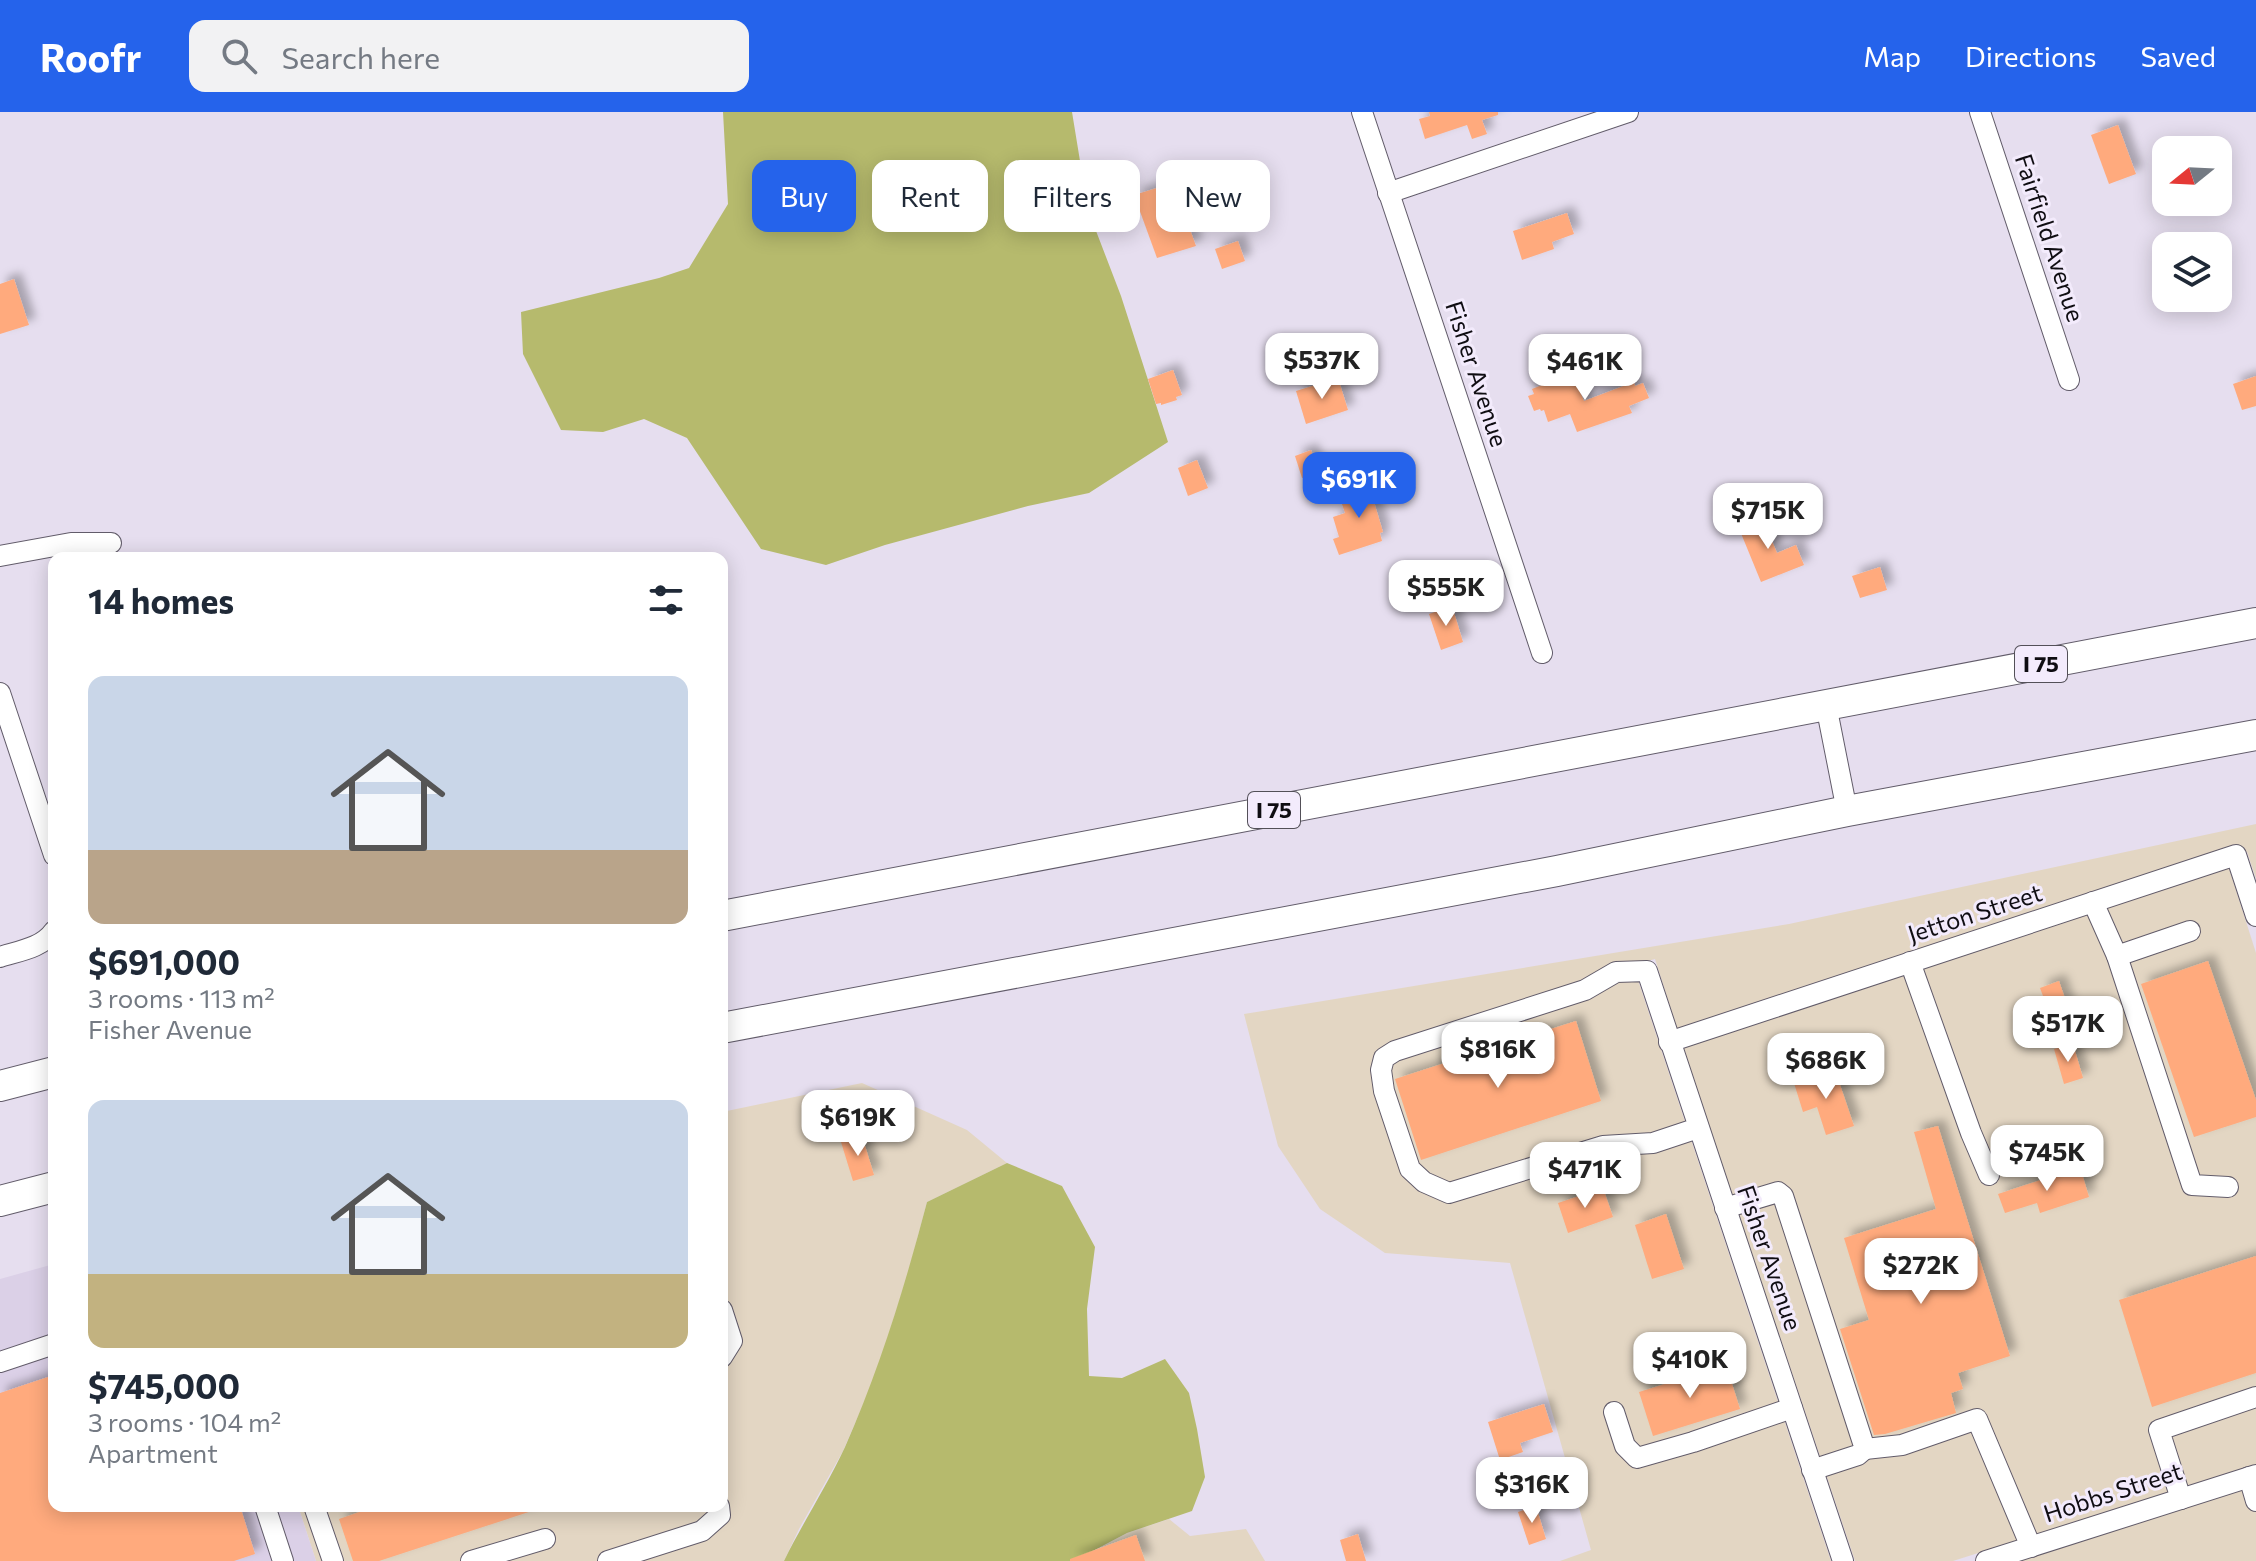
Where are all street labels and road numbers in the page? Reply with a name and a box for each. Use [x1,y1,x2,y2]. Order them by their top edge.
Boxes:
street label: Fairfield Avenue [2010,150,2091,325]
street label: Fisher Avenue [1440,297,1515,450]
road number: I 75 [2015,646,2067,682]
road number: I 75 [1248,792,1300,828]
street label: Jetton Street [1904,877,2046,948]
street label: Fisher Avenue [1732,1181,1809,1334]
street label: Hobbs Street [2040,1456,2186,1528]

